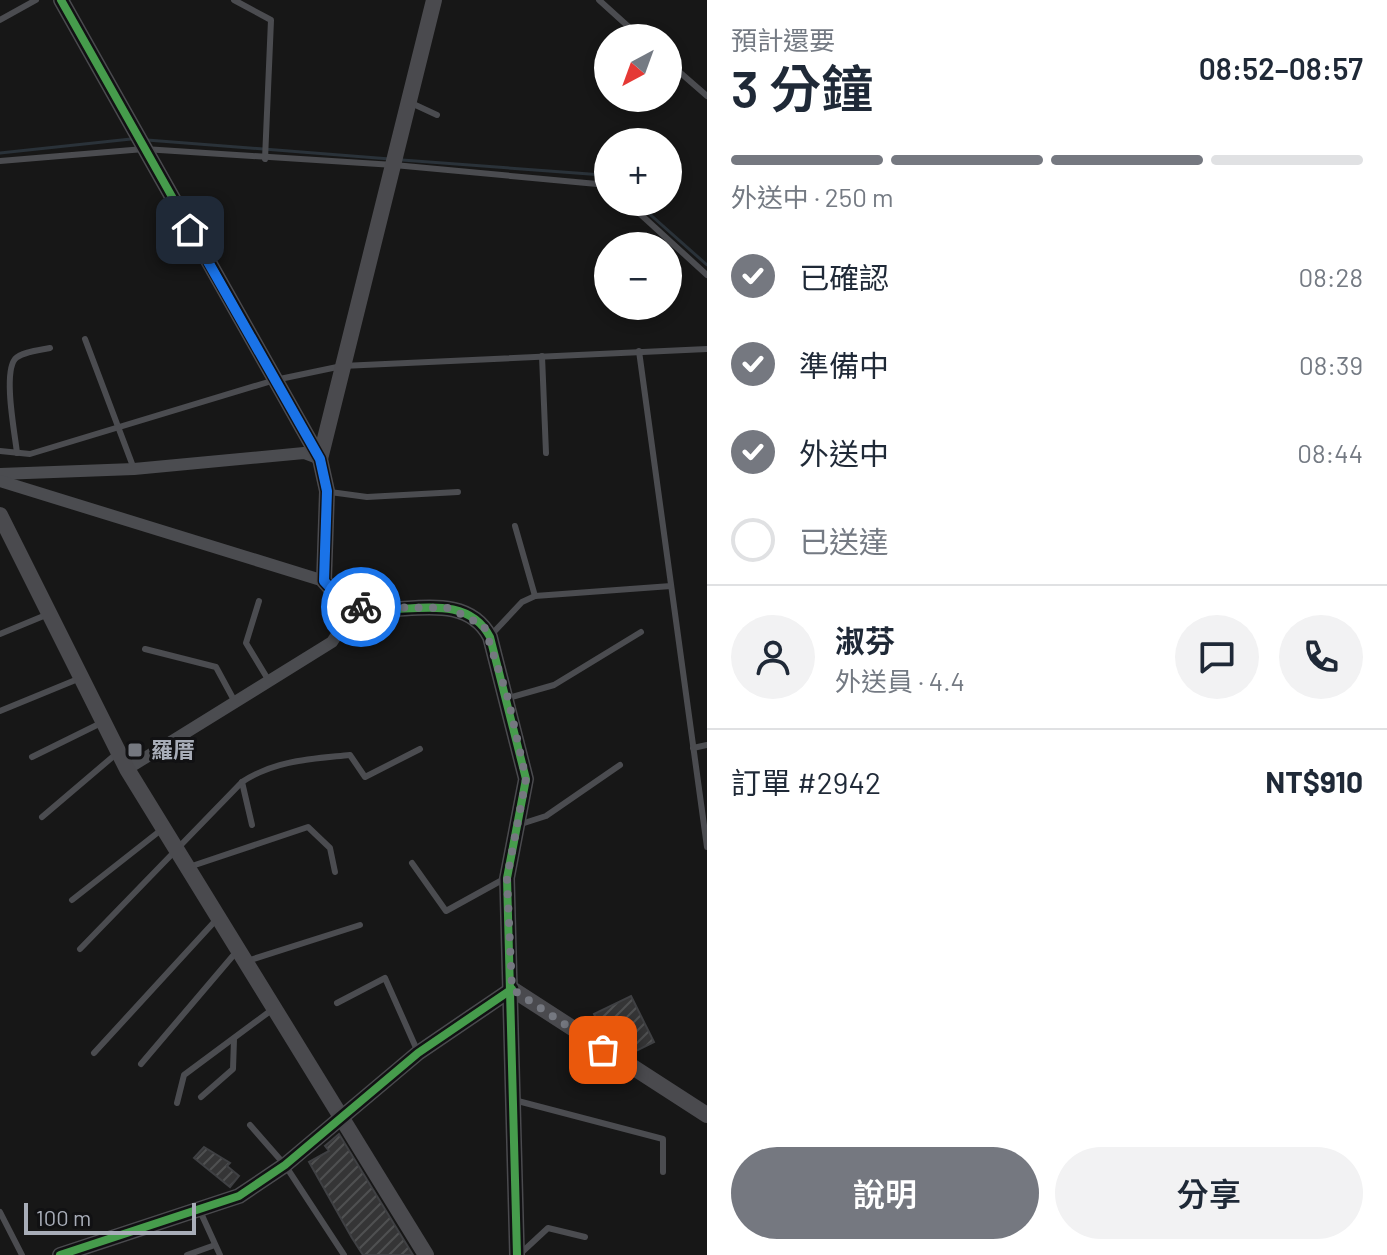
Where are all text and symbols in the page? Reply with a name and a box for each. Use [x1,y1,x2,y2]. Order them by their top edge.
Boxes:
north arrow [594,24,682,112]
map controls [594,24,682,320]
text: 預計還要 [731,24,835,55]
text: 08:52–08:57 [1199,50,1363,86]
text: 3 分鐘 [731,56,873,118]
button: + [594,128,682,216]
text: 外送中 · 250 m [731,181,894,212]
pin [156,196,224,264]
icon: home [168,208,212,252]
button: − [594,232,682,320]
icon: check [731,254,775,298]
text: 已確認 [799,259,889,295]
text: 08:28 [1298,261,1363,292]
icon: check [731,342,775,386]
text: 準備中 [799,347,889,383]
text: 08:39 [1299,349,1363,380]
icon: check [731,430,775,474]
text: 外送中 [799,435,889,471]
text: 08:44 [1297,437,1363,468]
text: 已送達 [799,523,889,559]
courier [321,567,401,647]
icon: bike [339,585,383,629]
button: person [731,615,815,699]
button: chat [1175,615,1259,699]
button: phone [1279,615,1363,699]
text: 淑芬 [835,622,895,658]
text: 外送員 · 4.4 [835,665,965,696]
place label: 羅厝 [151,736,195,762]
marker: 羅厝 [126,741,144,759]
text: NT$910 [1265,763,1363,799]
text: 訂單 #2942 [731,764,881,800]
pin [569,1016,637,1084]
icon: bag [581,1028,625,1072]
button: 說明 [731,1147,1039,1239]
button: 分享 [1055,1147,1363,1239]
scale bar [24,1199,196,1235]
text: 100 m [36,1204,91,1230]

